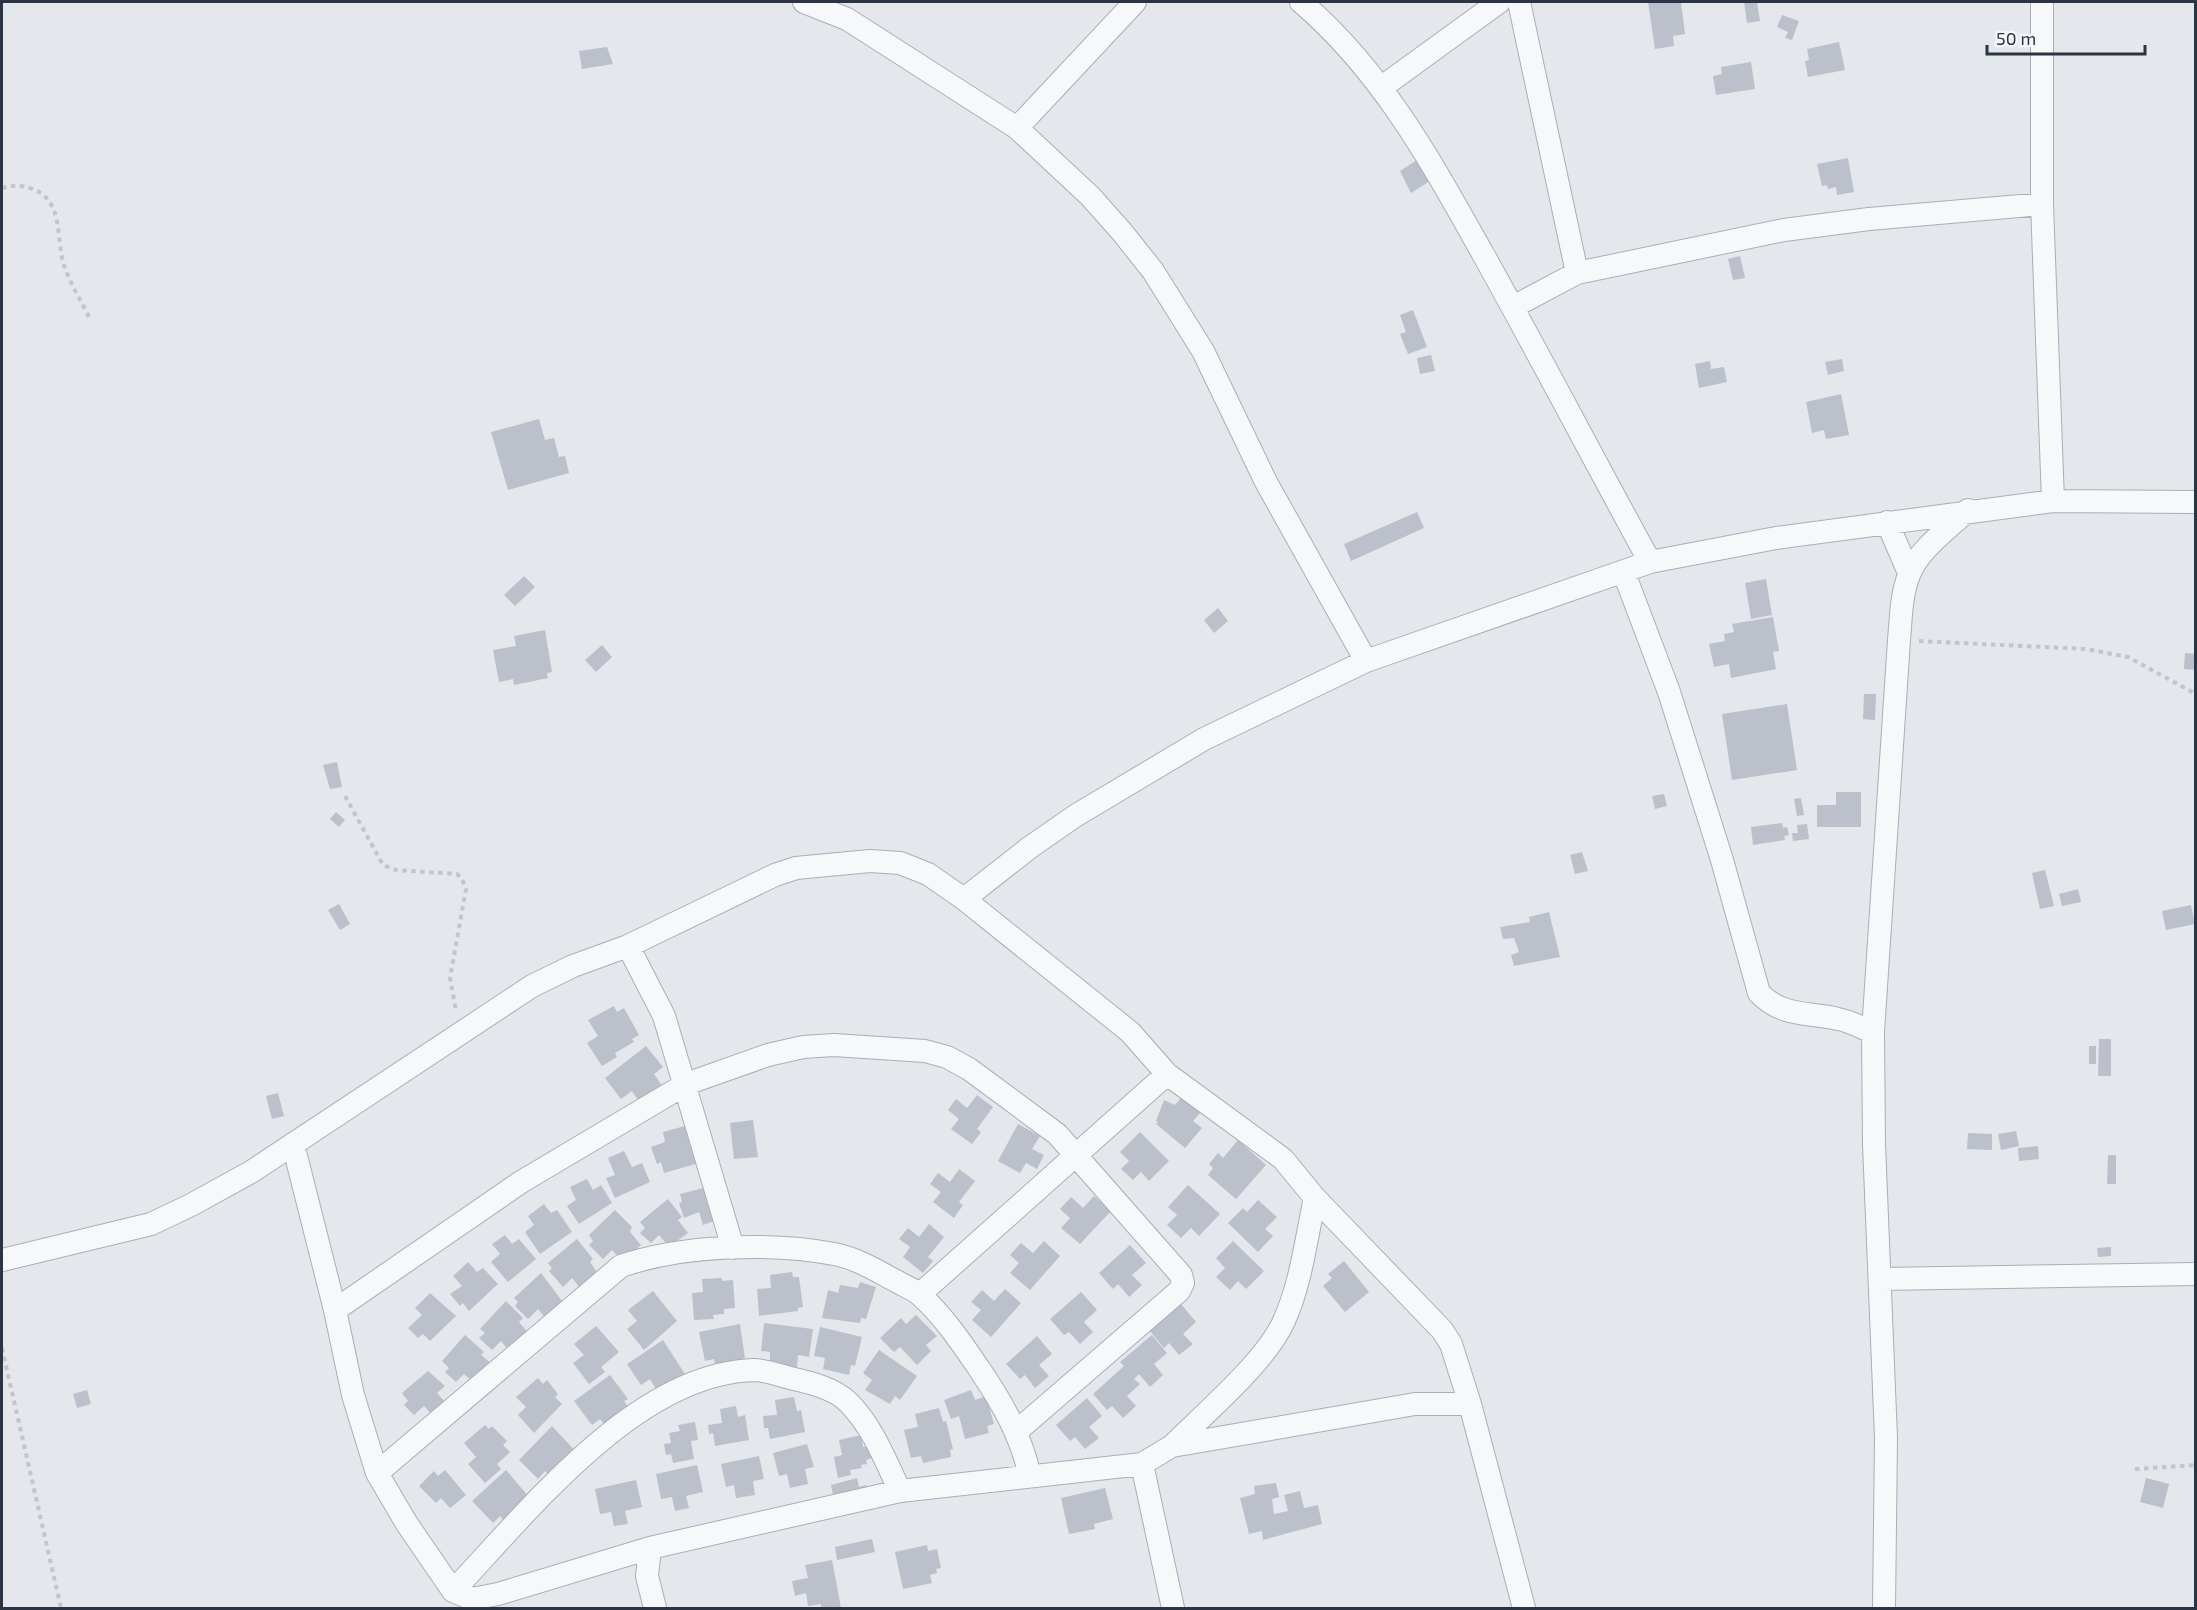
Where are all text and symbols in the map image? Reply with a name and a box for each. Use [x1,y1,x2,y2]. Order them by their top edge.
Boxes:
scale bar [1987,18,2144,56]
text: 50 m [1996,27,2036,49]

